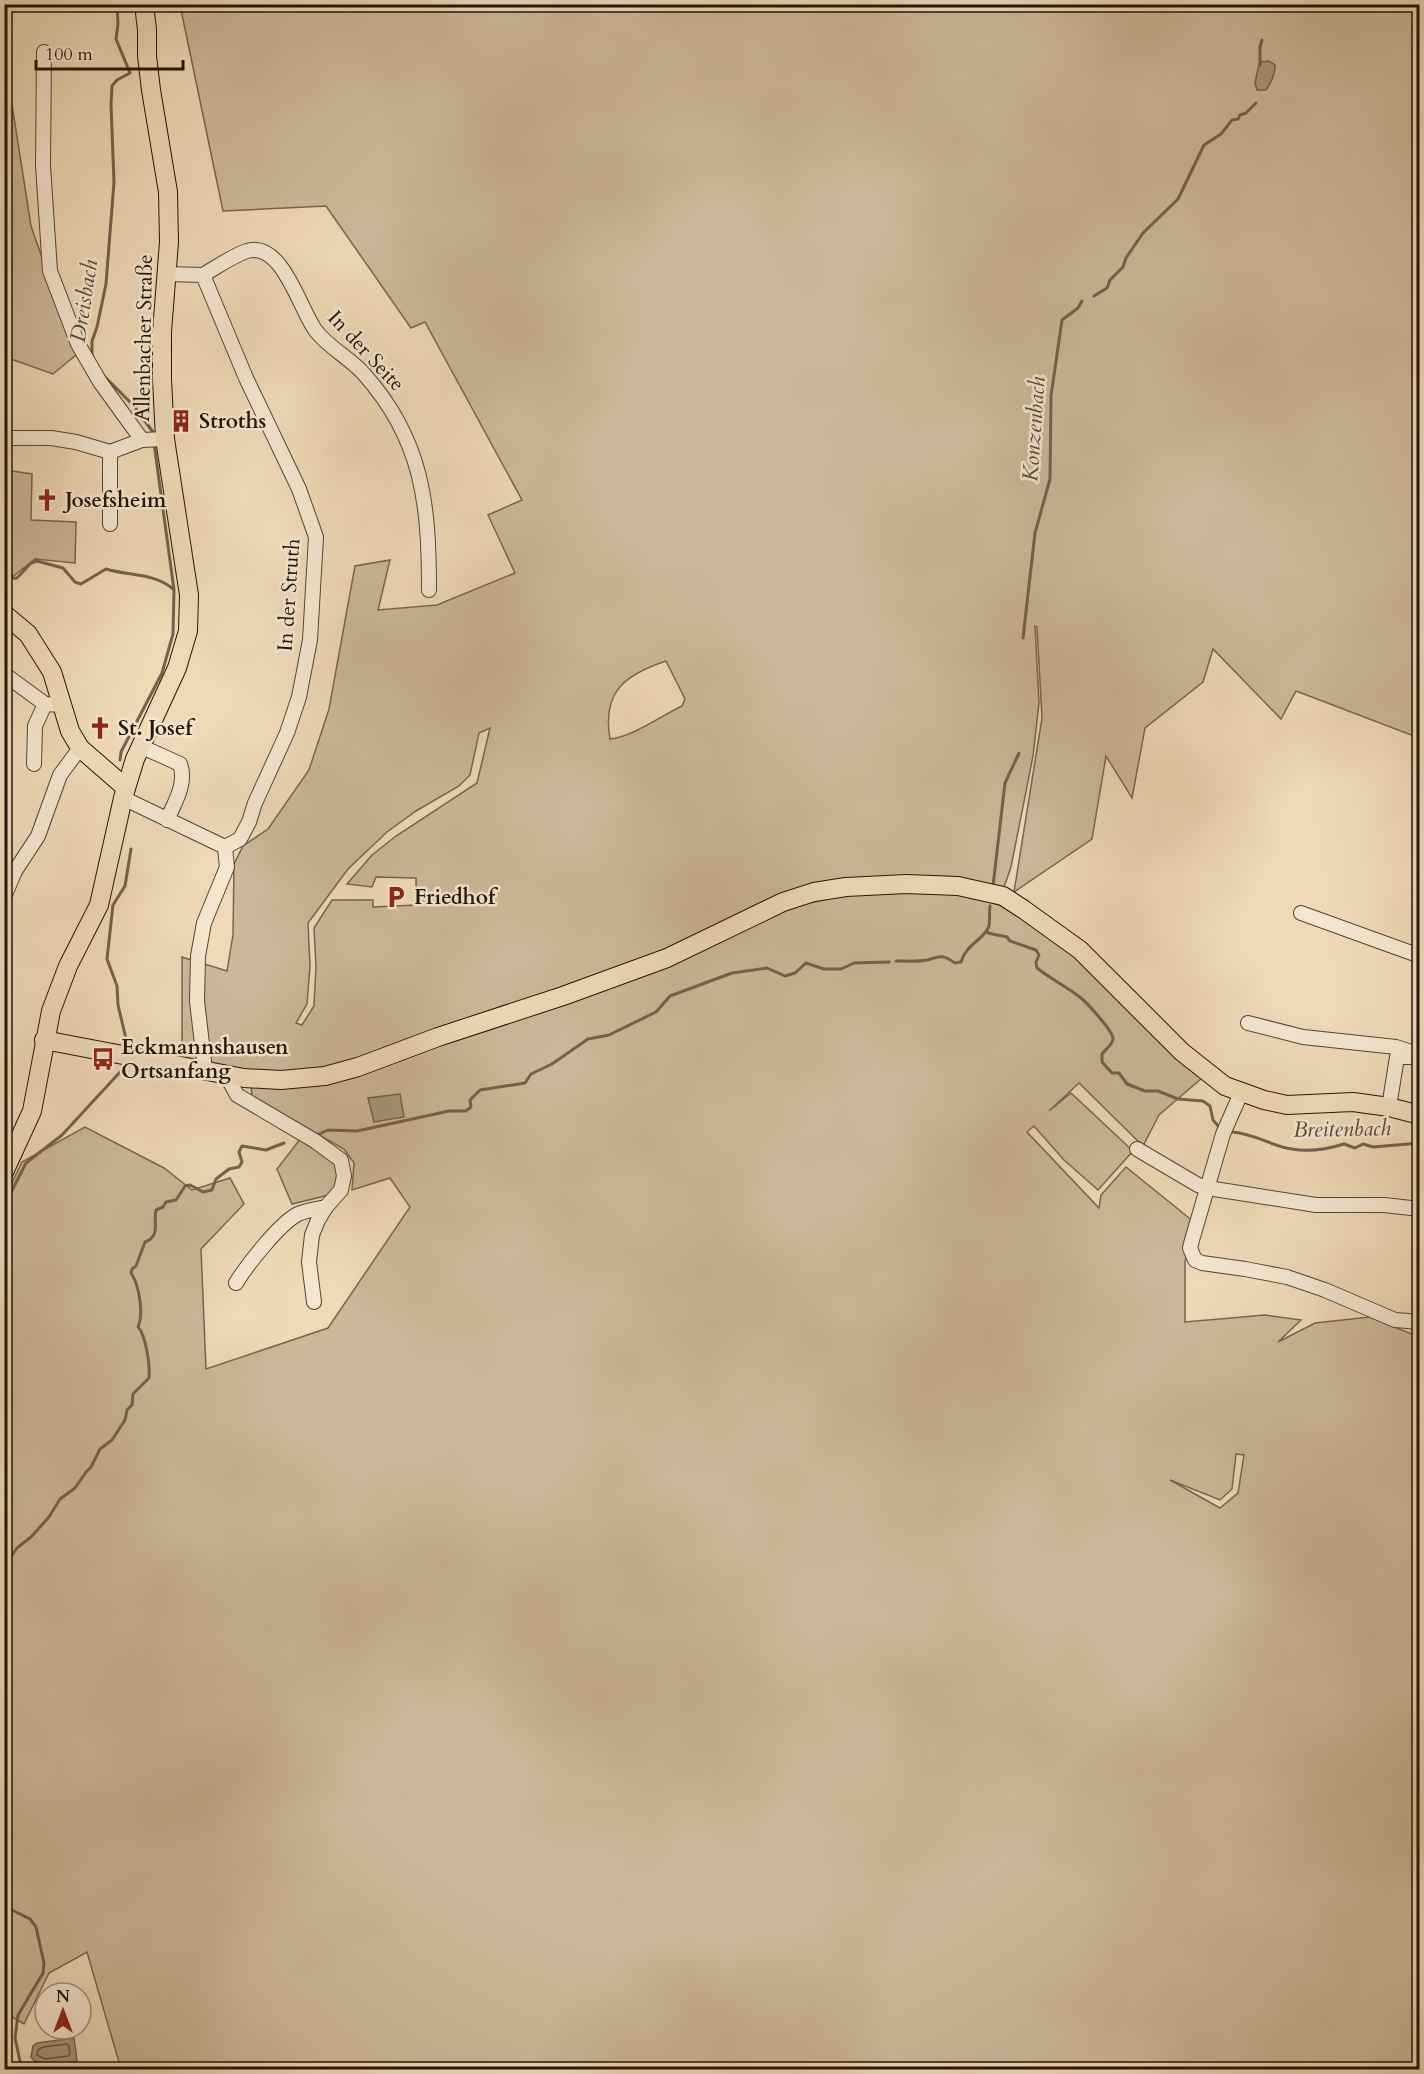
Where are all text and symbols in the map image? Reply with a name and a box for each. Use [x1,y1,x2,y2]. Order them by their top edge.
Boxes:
scale bar [36,33,183,71]
text: 100 m [45,42,93,67]
street label: Allenbacher Straße [128,254,160,422]
water label: Dreisbach [63,257,105,345]
street label: In der Seite [321,304,411,398]
water label: Konzenbach [1015,375,1053,483]
place label: Stroths [199,407,266,436]
building icon: Stroths [168,408,194,434]
place label: Josefsheim [62,486,167,515]
church icon: Josefsheim [34,487,60,513]
street label: In der Struth [271,537,307,653]
place label: St. Josef [118,714,196,743]
church icon: St. Josef [87,715,113,741]
place label: Friedhof [414,883,499,912]
parking icon: Friedhof [383,884,409,910]
place label: Eckmannshausen Ortsanfang [121,1033,289,1086]
bus stop icon: Eckmannshausen Ortsanfang [90,1046,116,1072]
water label: Breitenbach [1293,1113,1392,1145]
north arrow [33,1981,93,2041]
text: N [56,1986,70,2008]

